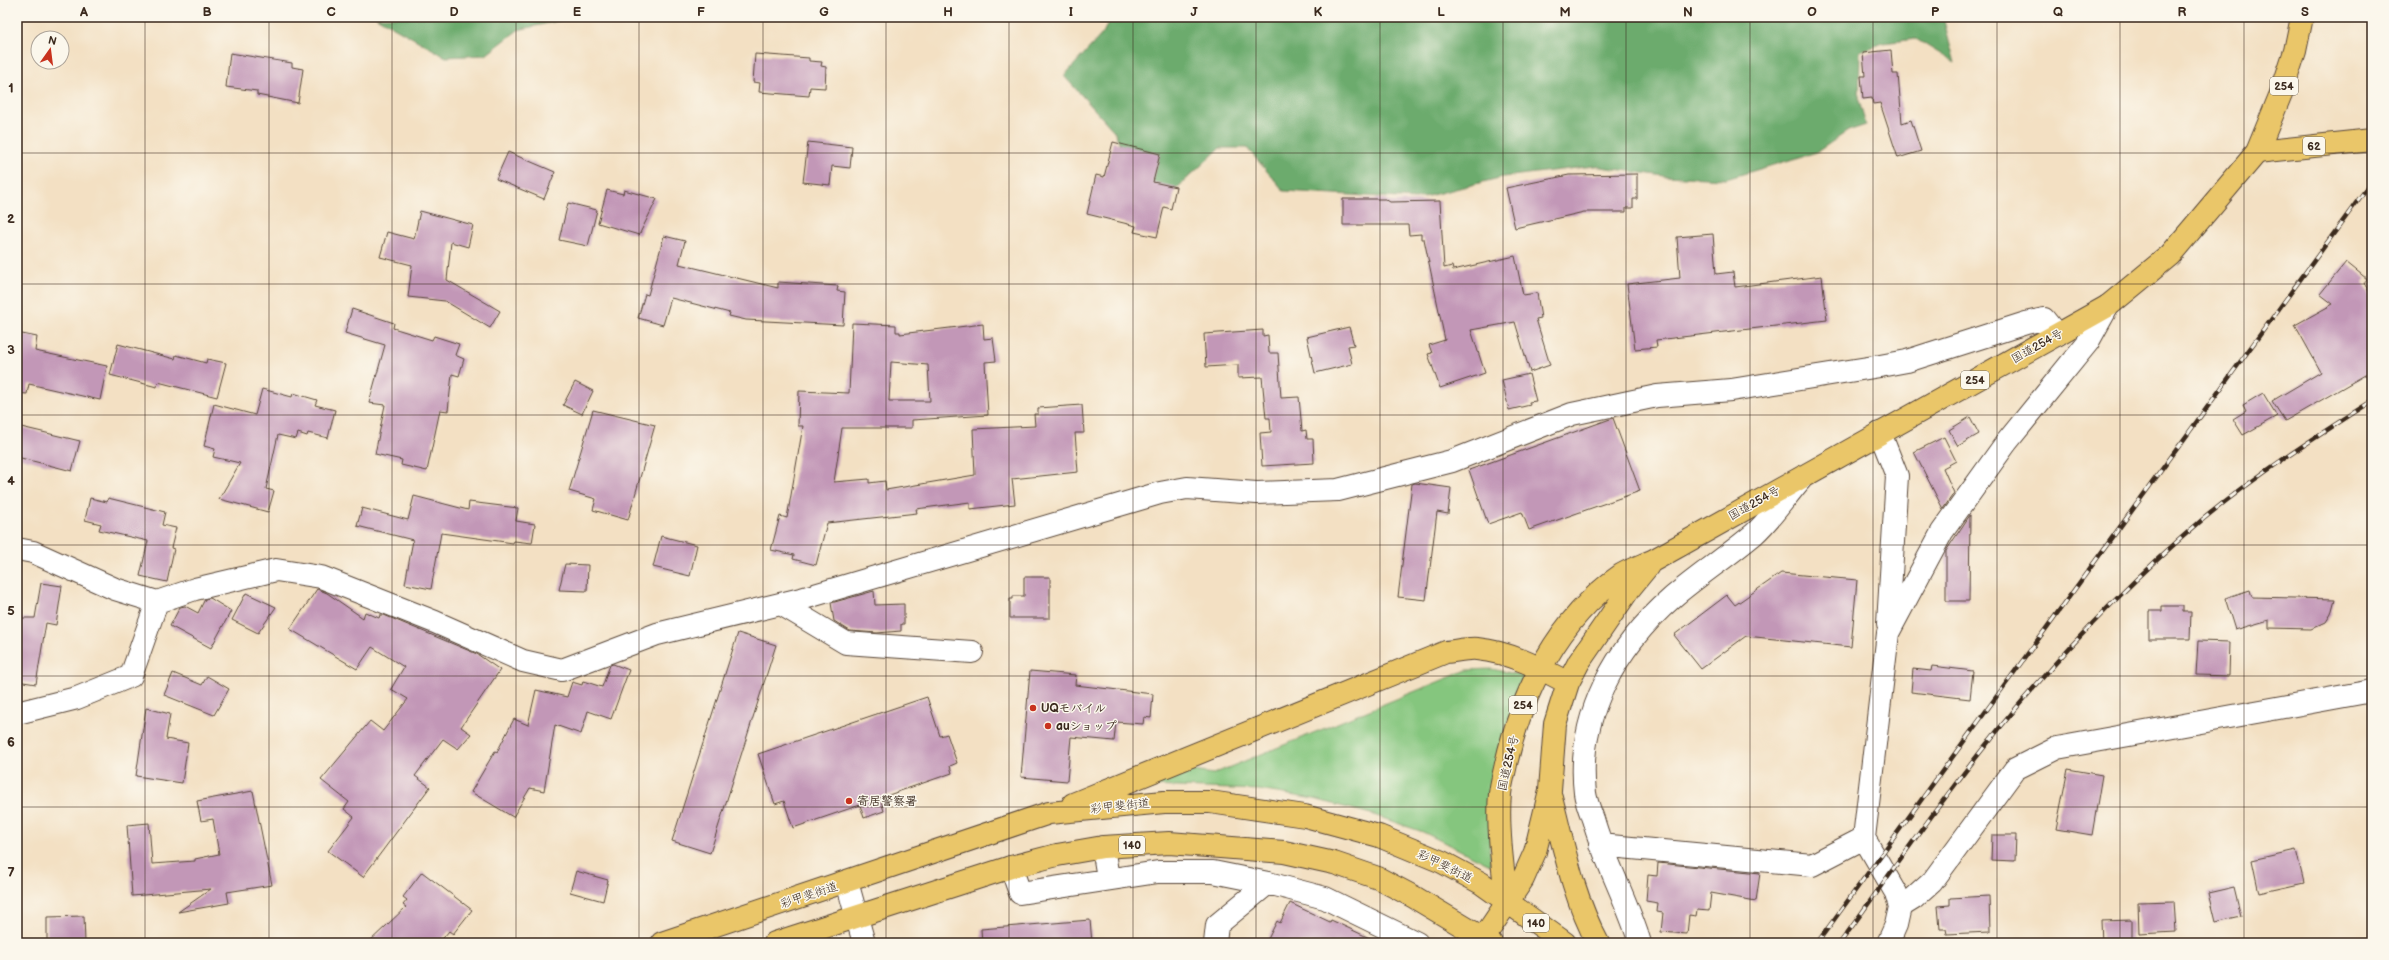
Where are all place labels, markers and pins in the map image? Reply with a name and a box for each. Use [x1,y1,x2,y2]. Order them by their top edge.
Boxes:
place label: UQモバイル [1041,701,1106,716]
marker: UQモバイル [1028,703,1038,713]
place label: auショップ [1056,719,1117,734]
marker: auショップ [1043,721,1053,731]
place label: 寄居警察署 [857,794,917,809]
marker: 寄居警察署 [844,796,854,806]

